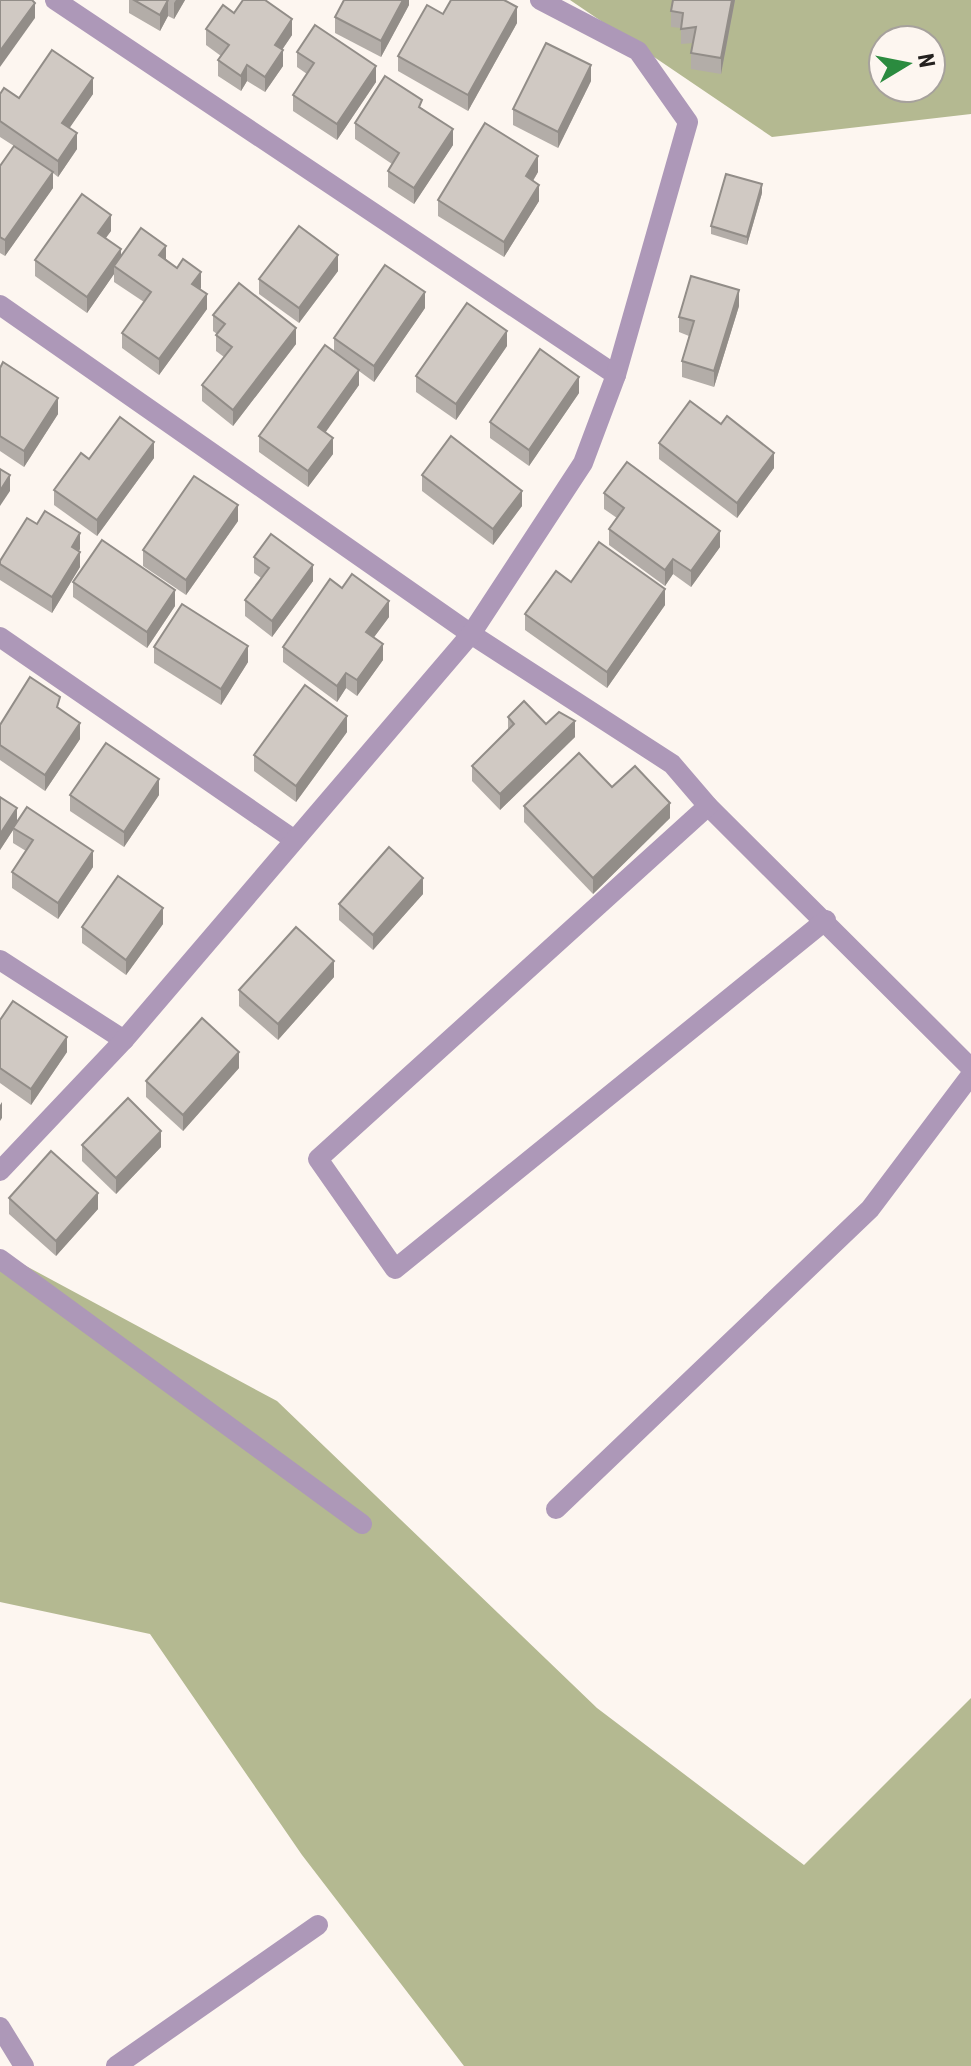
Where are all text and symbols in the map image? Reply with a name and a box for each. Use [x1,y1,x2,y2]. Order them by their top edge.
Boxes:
north arrow [867,24,947,104]
text: N [913,52,940,69]

